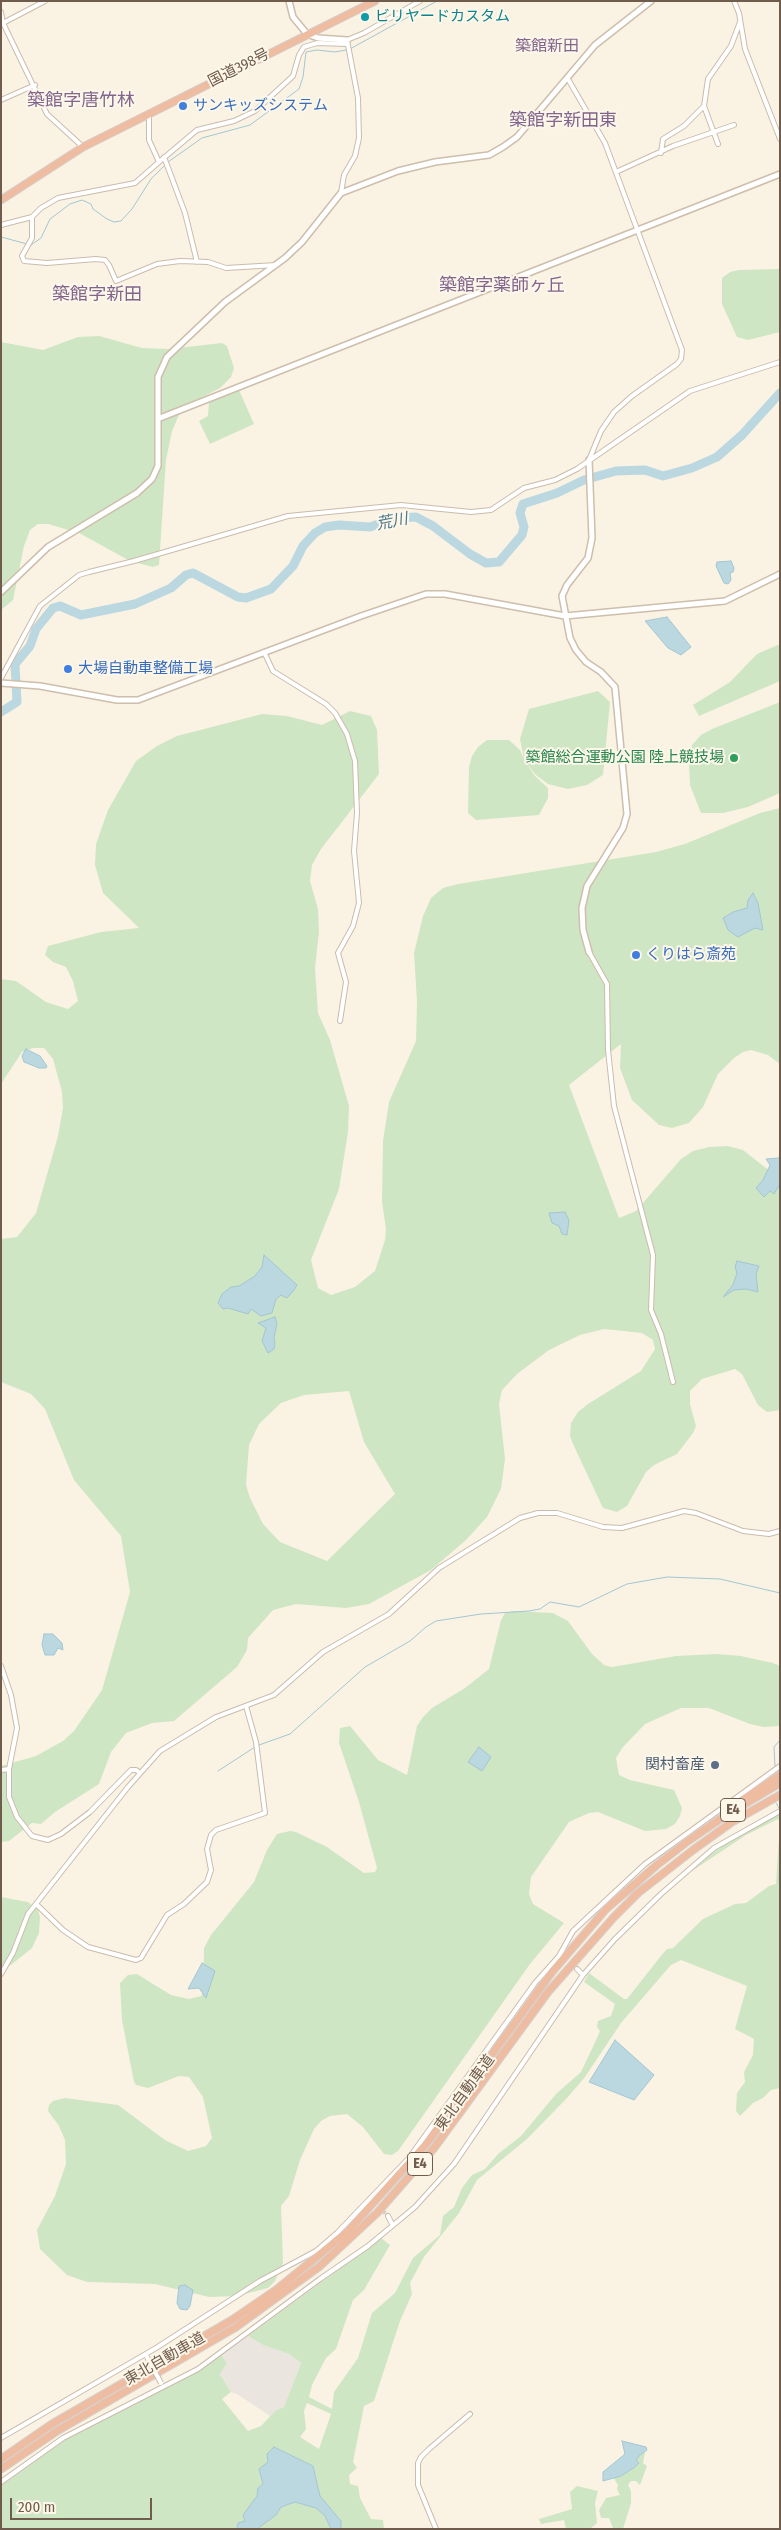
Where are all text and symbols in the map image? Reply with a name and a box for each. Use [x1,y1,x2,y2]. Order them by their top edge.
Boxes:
place label: ビリヤードカスタム [375,8,510,26]
marker: ビリヤードカスタム [359,11,371,23]
district label: 築館新田 [515,37,579,57]
street label: 国道398号 [205,45,273,91]
district label: 築館字唐竹林 [27,90,135,112]
place label: サンキッズシステム [193,97,328,115]
marker: サンキッズシステム [177,100,189,112]
district label: 築館字新田東 [509,110,617,132]
district label: 築館字薬師ヶ丘 [439,275,565,297]
district label: 築館字新田 [52,284,142,306]
water label: 荒川 [374,510,410,534]
place label: 大場自動車整備工場 [78,660,213,678]
marker: 大場自動車整備工場 [62,663,74,675]
place label: 築館総合運動公園 陸上競技場 [525,749,724,767]
marker: 築館総合運動公園 陸上競技場 [728,752,740,764]
place label: くりはら斎苑 [646,946,736,964]
marker: くりはら斎苑 [630,949,642,961]
place label: 関村畜産 [645,1756,705,1774]
marker: 関村畜産 [709,1759,721,1771]
road number: E4 [720,1798,746,1822]
street label: 東北自動車道 [431,2051,499,2135]
road number: E4 [408,2152,432,2176]
street label: 東北自動車道 [122,2329,208,2389]
scale bar [12,2488,155,2520]
text: 200 m [18,2498,55,2516]

